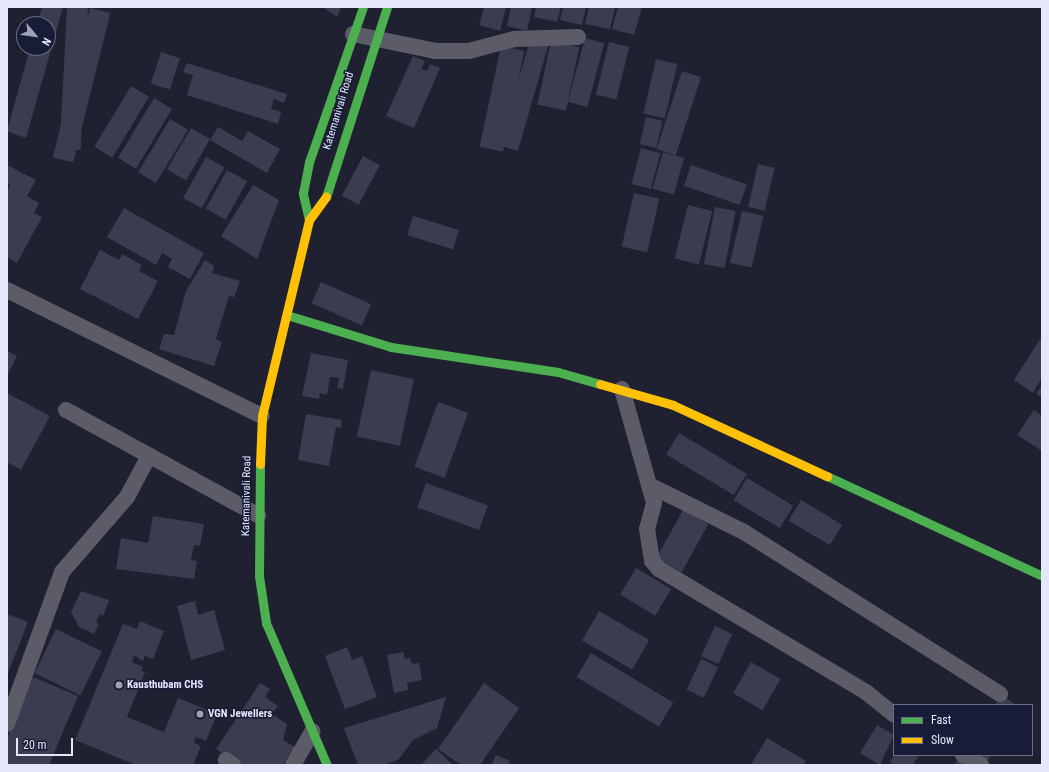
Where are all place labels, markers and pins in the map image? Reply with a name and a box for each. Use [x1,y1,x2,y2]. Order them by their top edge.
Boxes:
place label: Kausthubam CHS [127,678,203,692]
marker: Kausthubam CHS [114,680,124,690]
place label: VGN Jewellers [208,707,272,721]
marker: VGN Jewellers [195,709,205,719]

